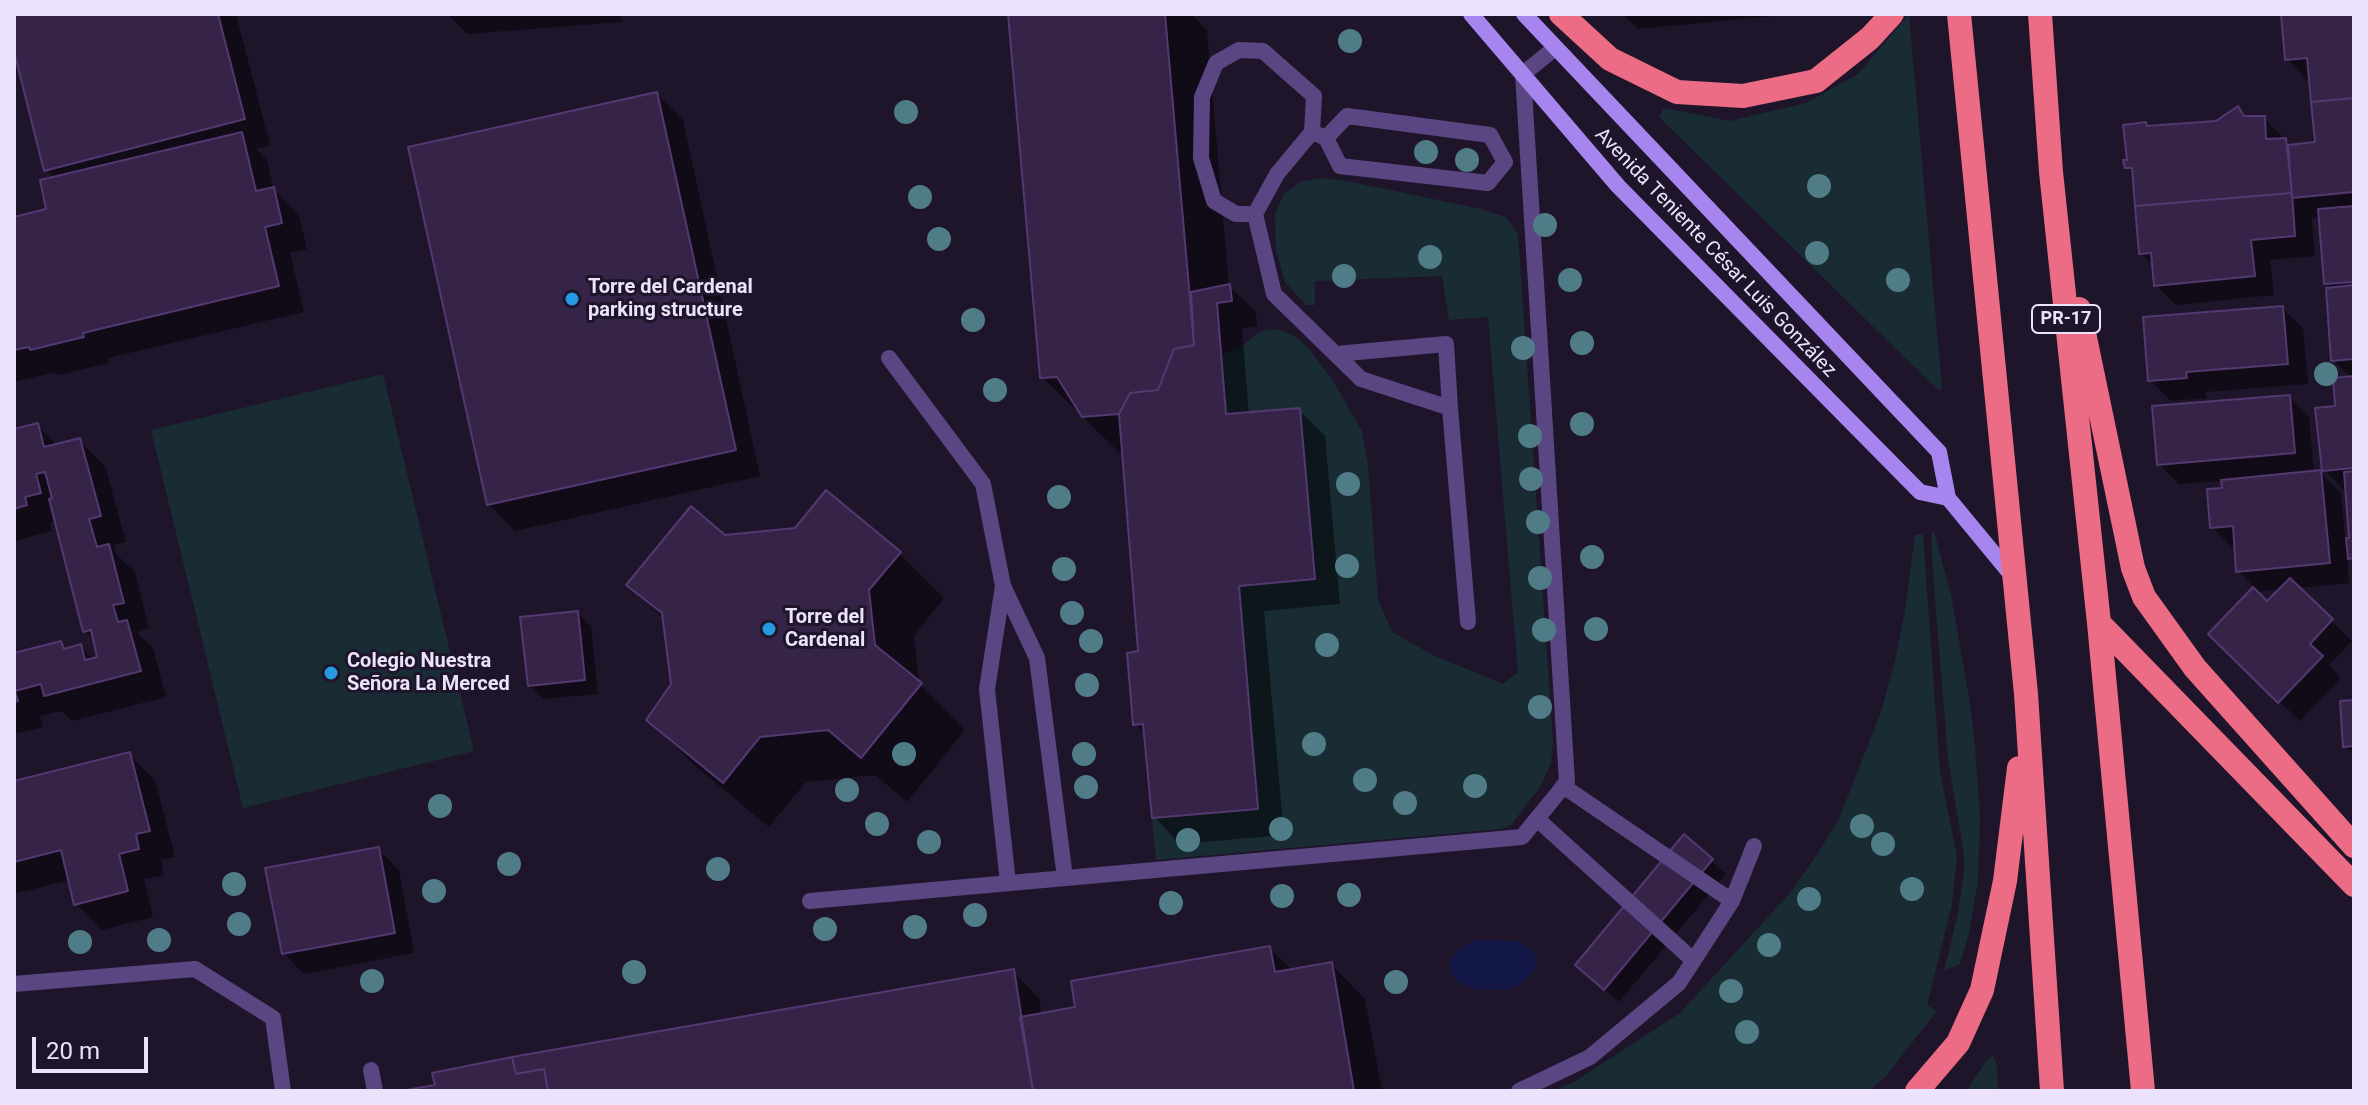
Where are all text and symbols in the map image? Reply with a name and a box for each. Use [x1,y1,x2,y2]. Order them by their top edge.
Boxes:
street label: Avenida Teniente César Luis González [1589,123,1841,383]
place label: Torre del Cardenal parking structure [588,276,753,323]
marker: Torre del Cardenal parking structure [563,290,581,308]
road number: PR-17 [2032,305,2100,333]
place label: Torre del Cardenal [785,606,865,653]
marker: Torre del Cardenal [760,620,778,638]
place label: Colegio Nuestra Señora La Merced [347,650,510,697]
marker: Colegio Nuestra Señora La Merced [322,664,340,682]
scale bar [36,1021,152,1071]
text: 20 m [46,1037,100,1065]

